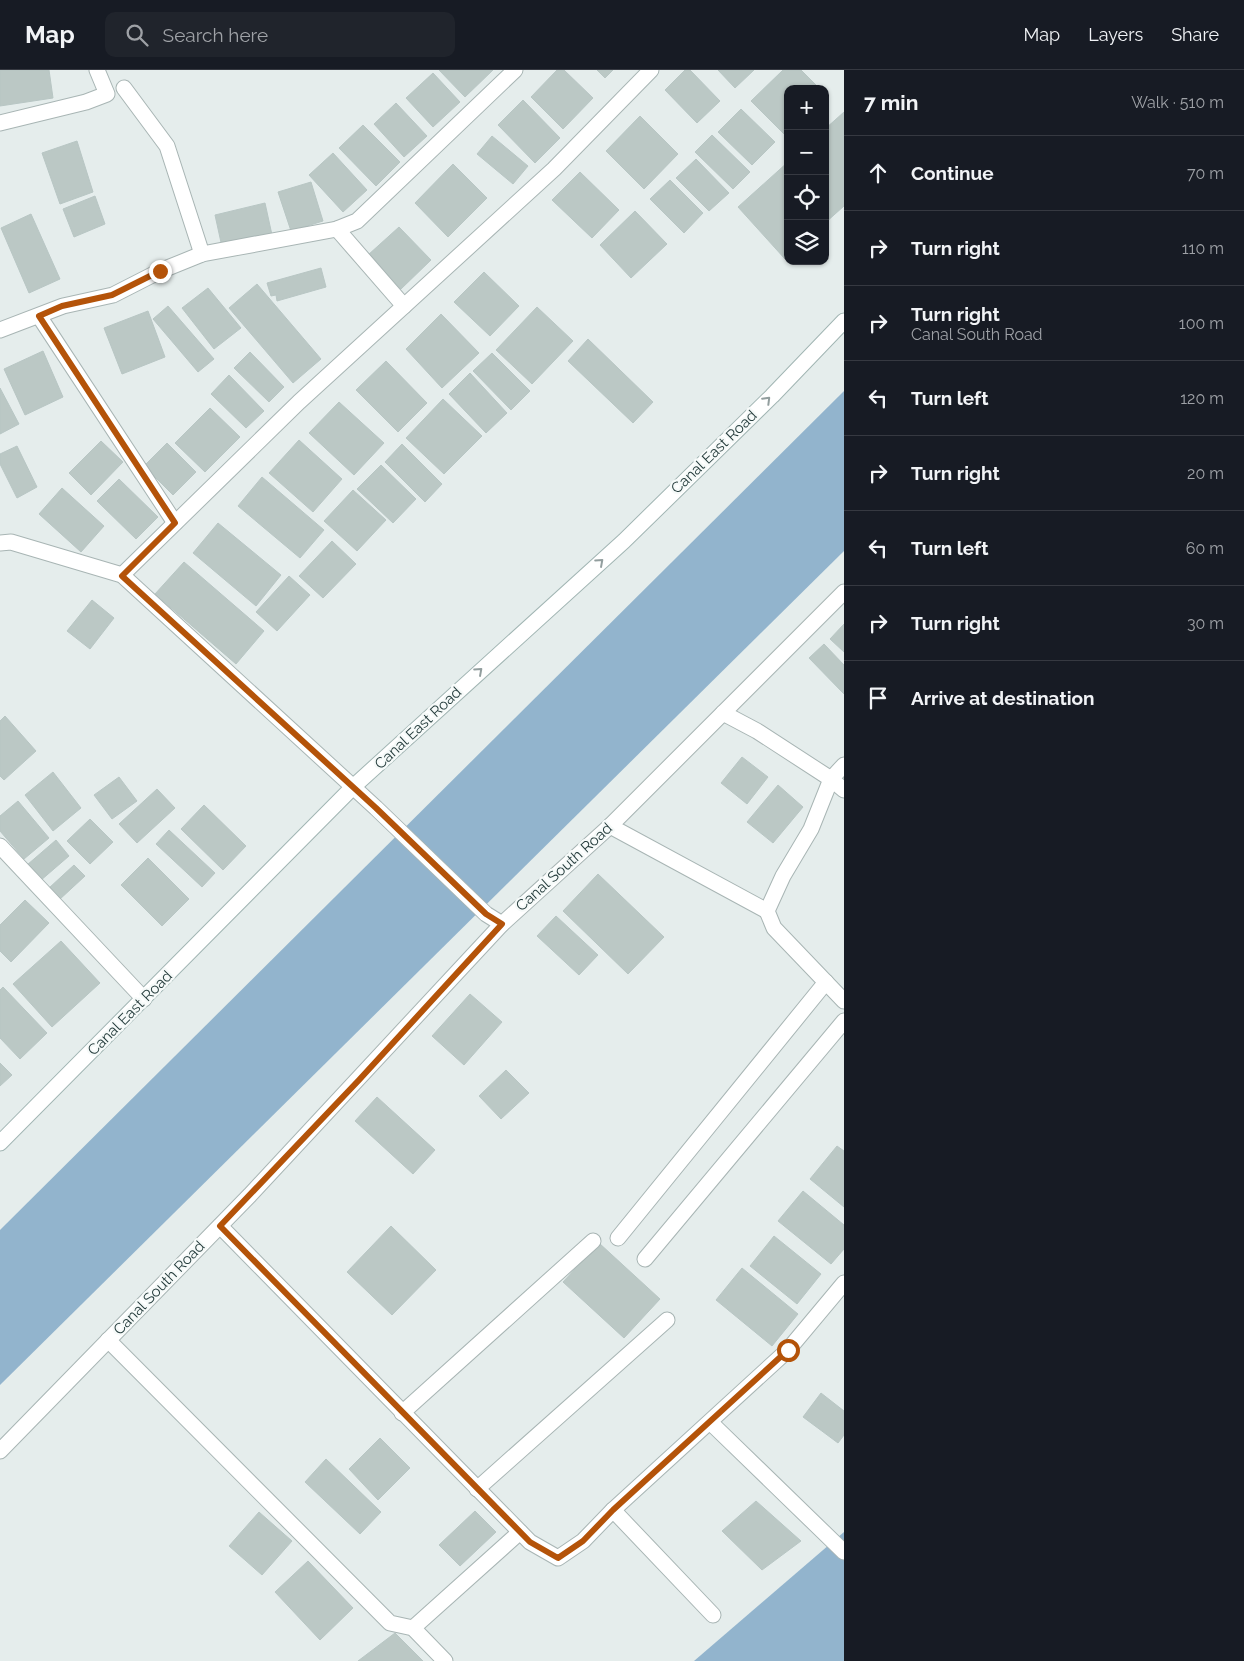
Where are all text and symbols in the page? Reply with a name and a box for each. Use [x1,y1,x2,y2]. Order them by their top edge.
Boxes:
search box [105,12,455,57]
text: Map [25,20,75,49]
icon: search [123,21,151,49]
text: Search here [163,24,268,46]
text: Map [1024,24,1060,45]
text: Layers [1088,24,1143,45]
text: Share [1171,24,1219,45]
map controls [784,85,829,265]
button: + [784,85,829,130]
text: 7 min [864,90,918,115]
text: Walk · 510 m [1131,93,1224,112]
button: − [784,130,829,175]
icon: ahead [864,159,892,187]
text: Continue [911,162,994,184]
text: 70 m [1187,164,1224,183]
button: locate [784,175,829,220]
button: layers [784,220,829,265]
icon: right [864,234,892,262]
text: Turn right [911,237,1000,259]
text: 110 m [1182,239,1224,258]
route end [149,260,172,283]
text: Turn right [911,303,1000,325]
icon: right [864,309,892,337]
text: 100 m [1179,314,1224,333]
text: Canal South Road [911,325,1043,344]
icon: left [864,384,892,412]
text: Turn left [911,387,988,409]
text: 120 m [1180,389,1224,408]
one-way arrow [761,397,770,406]
street label: Canal East Road [667,407,761,497]
icon: right [864,459,892,487]
text: Turn right [911,462,1000,484]
text: 20 m [1187,464,1224,483]
icon: left [864,534,892,562]
text: Turn left [911,537,988,559]
text: 60 m [1186,539,1224,558]
one-way arrow [594,559,603,568]
icon: right [864,609,892,637]
text: Turn right [911,612,1000,634]
text: 30 m [1187,614,1224,633]
one-way arrow [474,668,483,677]
street label: Canal East Road [371,683,465,773]
icon: arrive [864,684,892,712]
text: Arrive at destination [911,687,1095,709]
street label: Canal South Road [512,819,616,915]
street label: Canal East Road [84,967,176,1059]
street label: Canal South Road [110,1237,208,1339]
route start [777,1339,800,1362]

